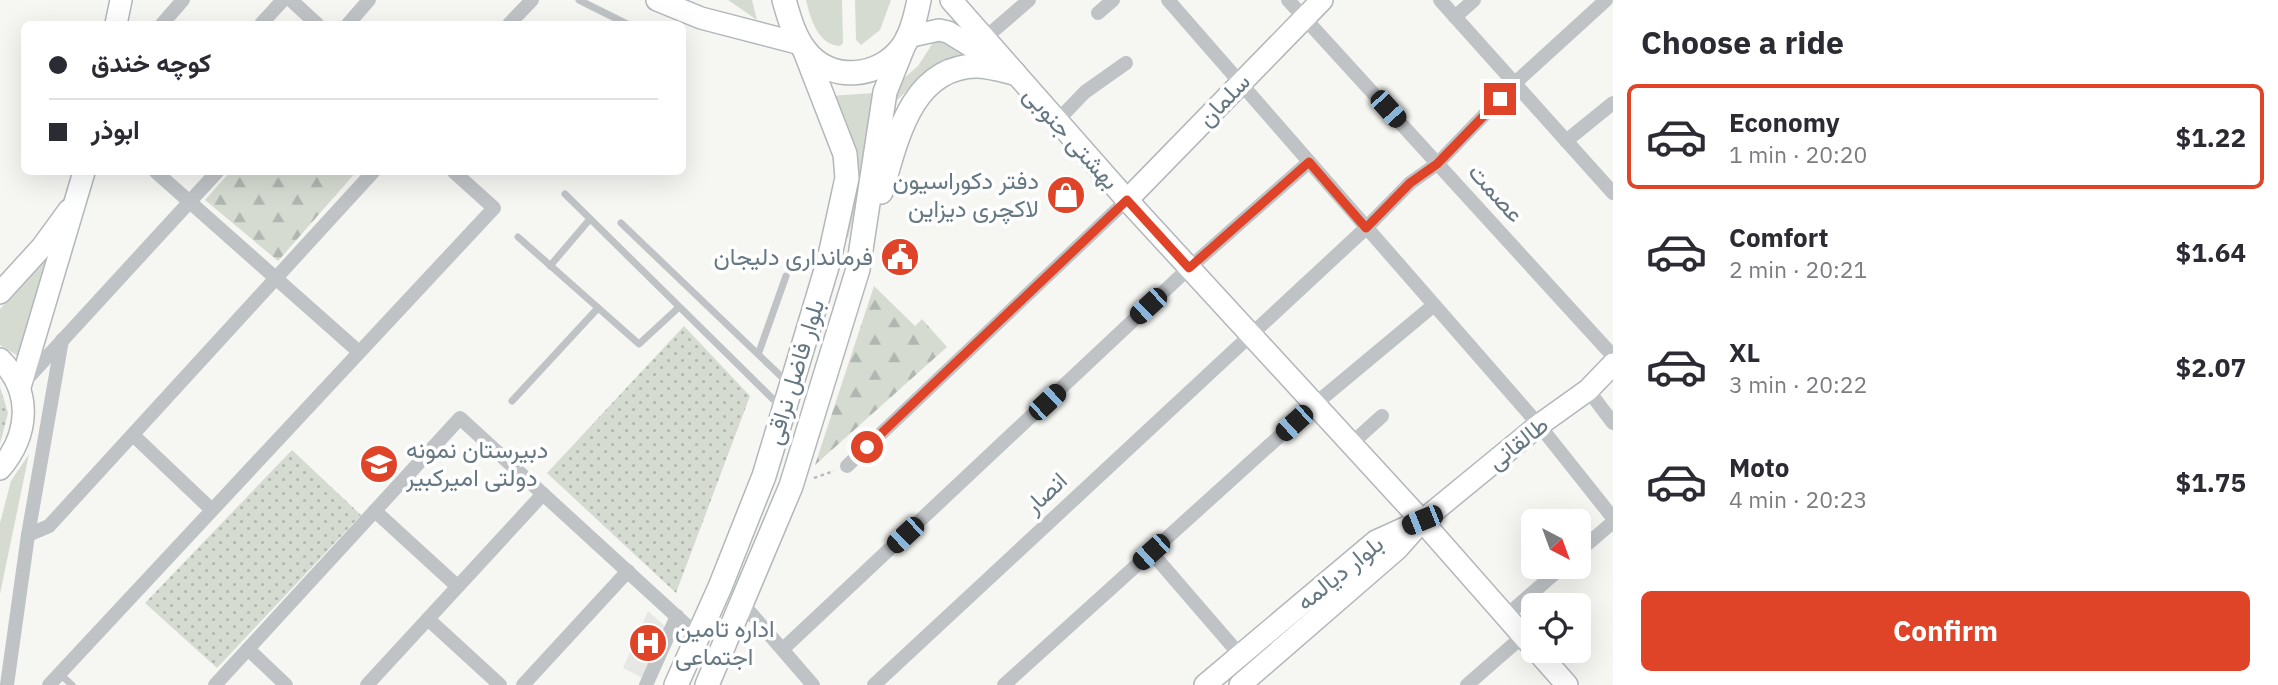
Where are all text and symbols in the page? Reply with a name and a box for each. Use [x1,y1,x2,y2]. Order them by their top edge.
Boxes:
text: Choose a ride [1641,21,1844,63]
text: کوچه خندق [91,45,211,79]
street label: سلمان [1190,66,1257,133]
street label: بهشتی جنوبی [1017,79,1127,196]
route end [1484,83,1516,115]
car [1367,86,1410,132]
icon: car [1645,105,1708,168]
text: Economy [1729,105,1840,139]
text: ابوذر [91,112,140,146]
text: $1.22 [2176,120,2246,154]
text: 1 min · 20:20 [1729,139,1867,169]
street label: عصمت [1462,156,1532,229]
place label: دفتر دکوراسیون لاکچری دیزاین [892,164,1039,225]
shop icon: دفتر دکوراسیون لاکچری دیزاین [1045,174,1087,216]
icon: car [1645,220,1708,283]
text: Comfort [1729,220,1828,254]
text: $1.64 [2176,235,2246,269]
public building icon: فرمانداری دلیجان [879,236,921,278]
place label: فرمانداری دلیجان [714,240,873,272]
text: 2 min · 20:21 [1729,254,1867,284]
car [1126,284,1171,328]
street label: بلوار فاضل نراقی [757,295,831,448]
icon: car [1645,335,1708,398]
text: XL [1729,335,1760,369]
text: $2.07 [2176,350,2246,384]
text: 3 min · 20:22 [1729,369,1867,399]
car [1025,380,1070,424]
car [1272,401,1317,445]
street label: طالقانی [1480,408,1555,476]
route start [851,431,883,463]
place label: دبیرستان نمونه دولتی امیرکبیر [405,433,548,493]
school or university icon: دبیرستان نمونه دولتی امیرکبیر [358,443,400,485]
icon: car [1645,450,1708,513]
text: Moto [1729,450,1789,484]
street label: انصار [1016,464,1074,521]
text: $1.75 [2176,465,2246,499]
text: 4 min · 20:23 [1729,484,1867,514]
car [1399,502,1446,538]
north arrow [1521,509,1591,579]
map controls [1521,509,1591,663]
car [883,513,928,557]
street label: بلوار دیالمه [1289,527,1390,617]
car [1129,530,1174,574]
button: Confirm [1641,591,2250,671]
button: locate [1521,593,1591,663]
place label: اداره تامین اجتماعی [675,612,775,672]
hospital icon: اداره تامین اجتماعی [627,622,669,664]

